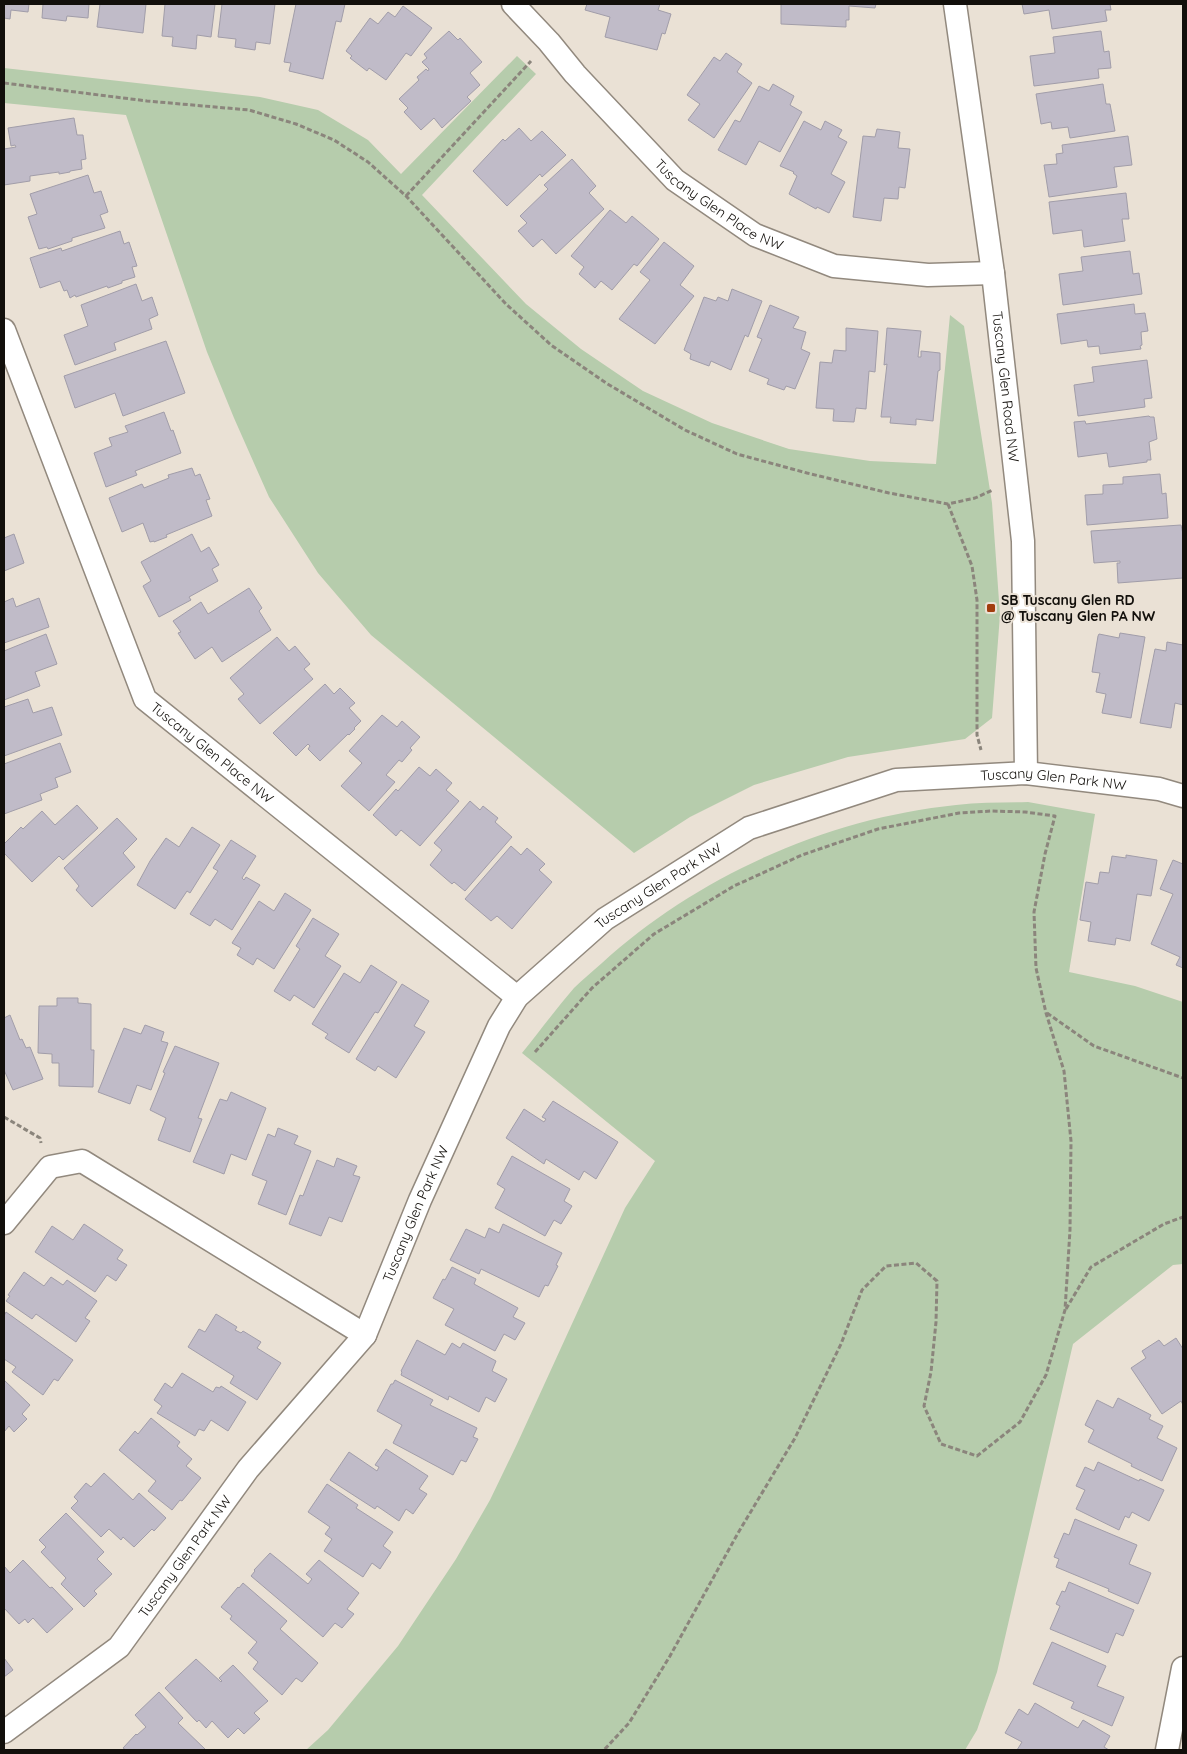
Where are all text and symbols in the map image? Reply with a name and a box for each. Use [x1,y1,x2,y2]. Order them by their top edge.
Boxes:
street label: Tuscany Glen Place NW [651,155,786,254]
street label: Tuscany Glen Road NW [988,310,1023,464]
place label: SB Tuscany Glen RD @ Tuscany Glen PA NW [1001,591,1155,625]
marker: SB Tuscany Glen RD @ Tuscany Glen PA NW [985,602,997,614]
street label: Tuscany Glen Place NW [147,698,278,808]
street label: Tuscany Glen Park NW [980,764,1128,794]
street label: Tuscany Glen Park NW [591,838,725,933]
street label: Tuscany Glen Park NW [379,1142,453,1285]
street label: Tuscany Glen Park NW [134,1491,235,1621]

